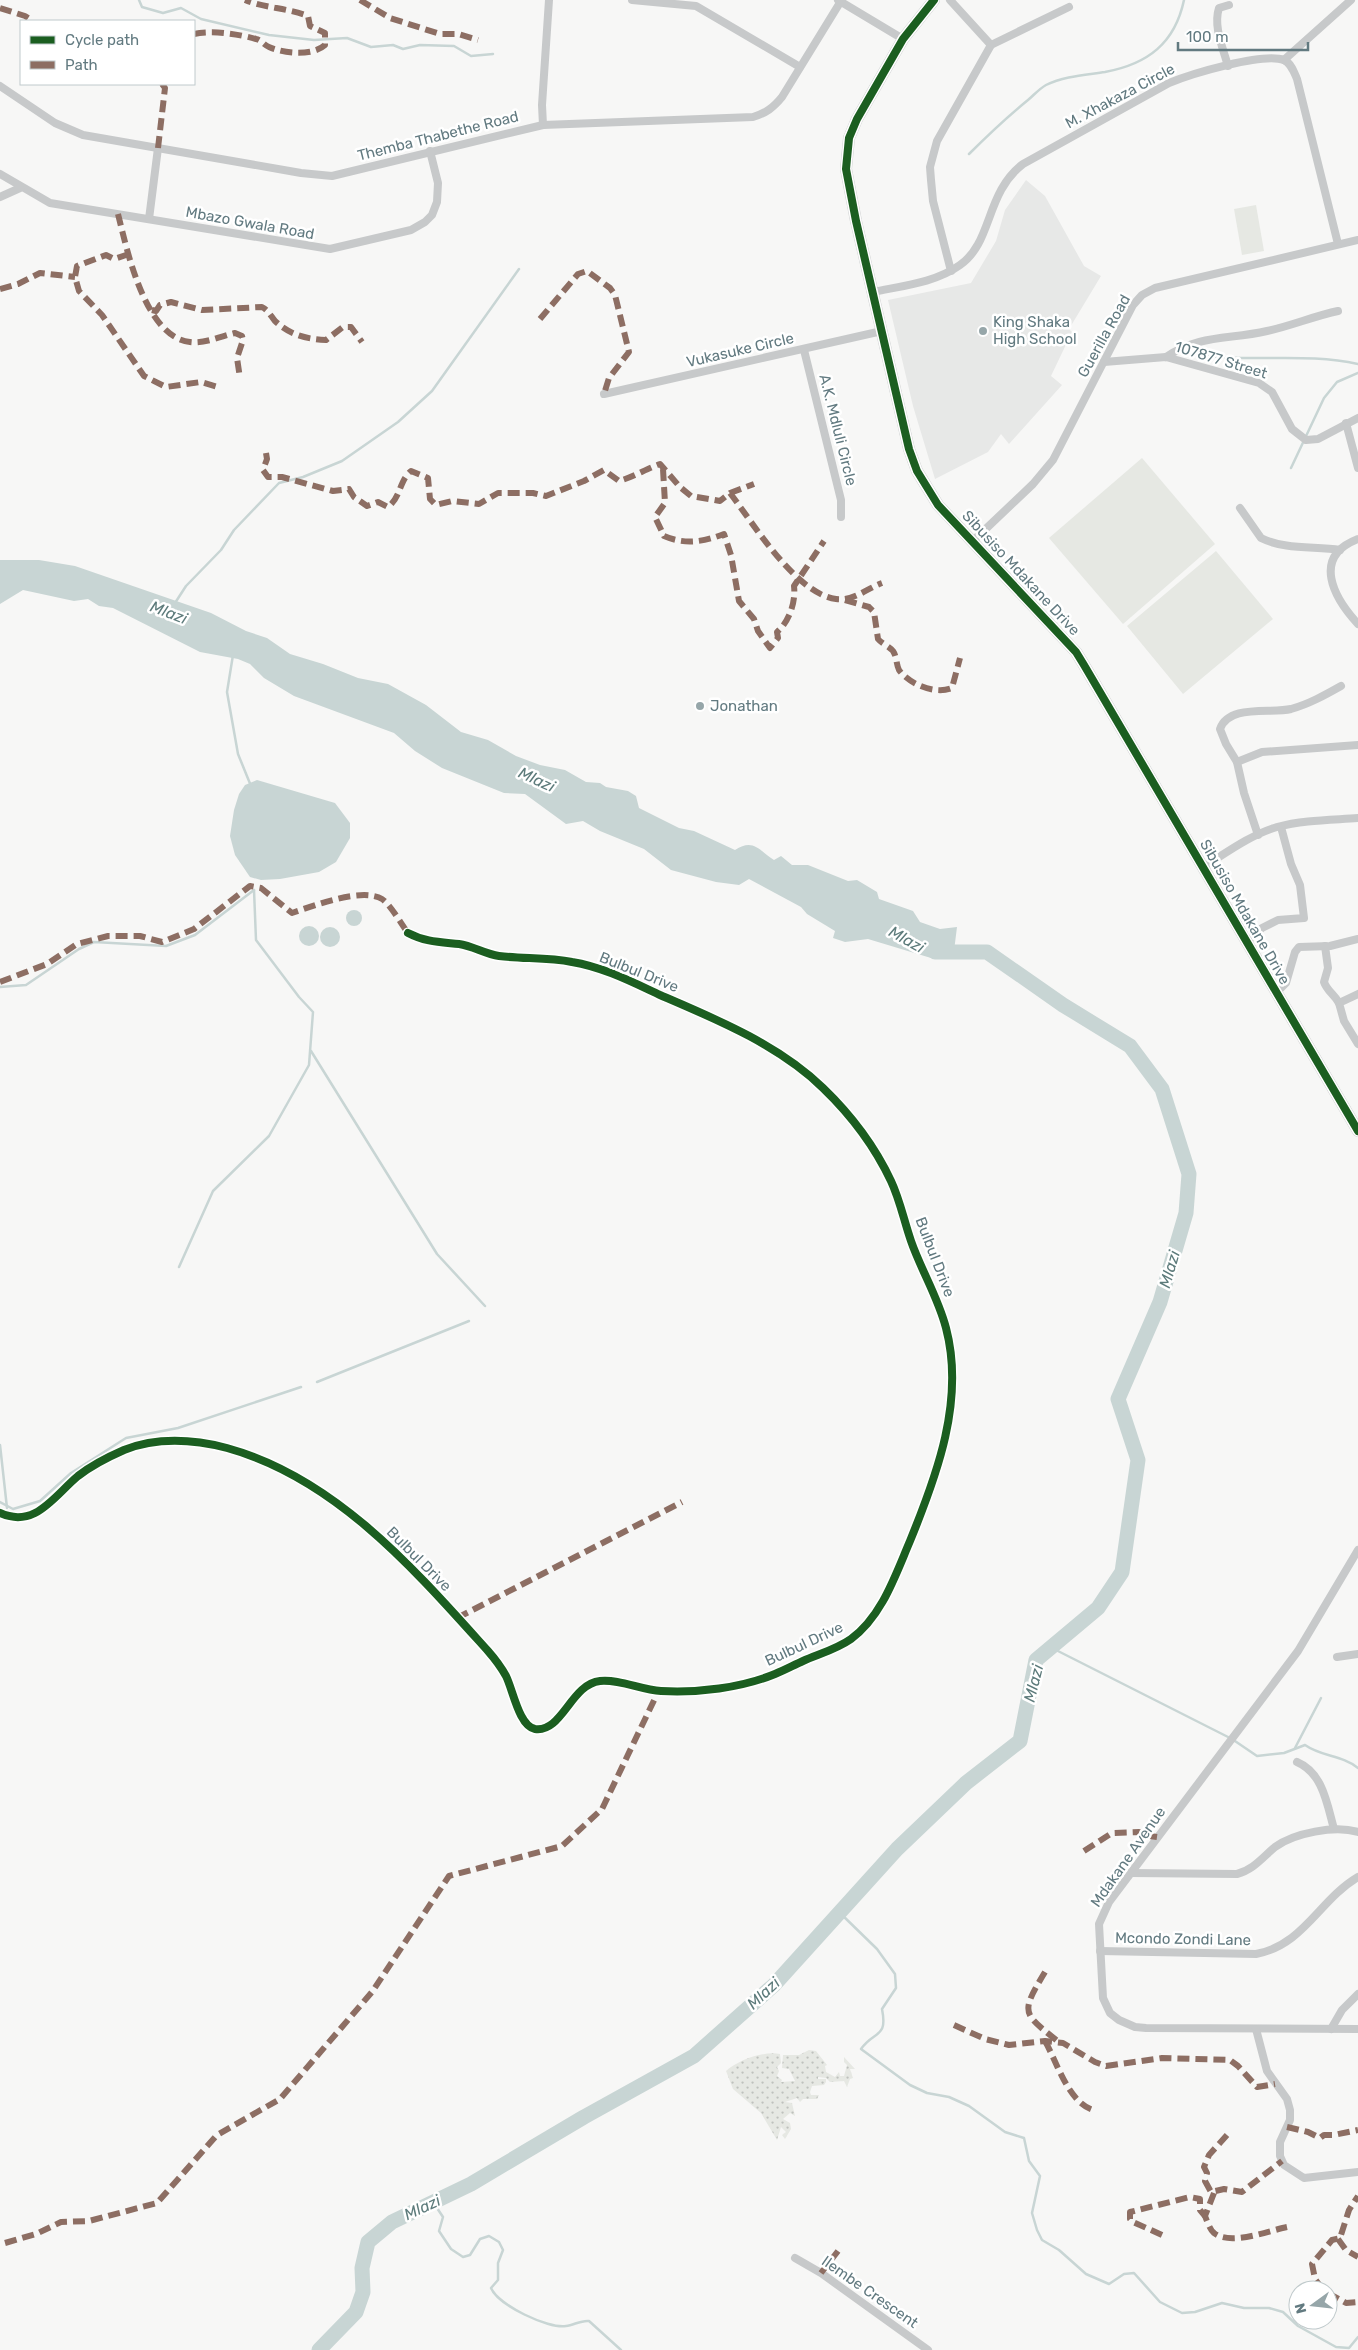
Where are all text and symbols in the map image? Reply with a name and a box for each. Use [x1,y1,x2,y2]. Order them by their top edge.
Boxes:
legend [20,20,195,85]
scale bar [1178,20,1308,52]
text: 100 m [1186,28,1228,46]
text: Cycle path [65,31,139,49]
text: Path [65,56,98,74]
street label: M. Xhakaza Circle [1062,60,1178,132]
street label: Themba Thabethe Road [356,107,520,165]
street label: Mbazo Gwala Road [184,203,316,243]
street label: Guerilla Road [1074,291,1134,381]
place label: King Shaka High School [993,313,1077,348]
marker: King Shaka High School [977,325,989,337]
street label: Vukasuke Circle [684,329,796,371]
street label: 107877 Street [1173,337,1269,383]
street label: A.K. Mdluli Circle [815,372,861,488]
street label: Sibusiso Mdakane Drive [958,507,1084,639]
water label: Mlazi [148,597,191,629]
place label: Jonathan [710,697,778,715]
marker: Jonathan [694,700,706,712]
water label: Mlazi [516,763,559,797]
street label: Sibusiso Mdakane Drive [1196,836,1294,988]
water label: Mlazi [886,922,929,957]
street label: Bulbul Drive [597,948,681,996]
street label: Bulbul Drive [912,1215,958,1299]
water label: Mlazi [1155,1247,1184,1290]
street label: Bulbul Drive [383,1523,455,1595]
street label: Bulbul Drive [762,1618,846,1670]
water label: Mlazi [1020,1661,1048,1704]
street label: Mdakane Avenue [1087,1803,1169,1911]
street label: Mcondo Zondi Lane [1115,1929,1251,1949]
water label: Mlazi [743,1973,785,2013]
water label: Mlazi [401,2190,444,2224]
street label: Ilembe Crescent [818,2252,922,2332]
north arrow [1288,2280,1338,2330]
text: N [1291,2301,1310,2315]

